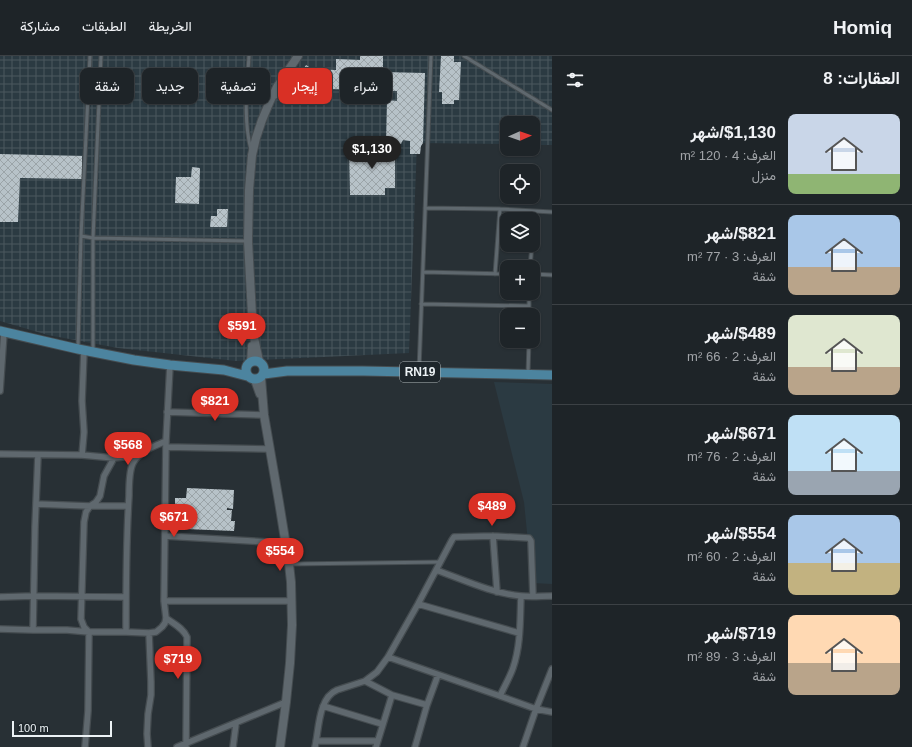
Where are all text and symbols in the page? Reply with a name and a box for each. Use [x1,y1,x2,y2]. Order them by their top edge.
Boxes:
text: Homiq [833,17,892,38]
text: مشاركة [20,18,60,34]
text: الطبقات [82,18,126,34]
text: الخريطة [148,18,192,34]
chip: شقة [80,68,134,104]
chip: جديد [142,68,198,104]
chip: تصفية [206,68,270,104]
chip: إيجار [278,68,332,104]
chip: شراء [340,68,392,104]
icon: filters [564,69,586,91]
text: العقارات: 8 [823,69,900,88]
north arrow [500,116,540,156]
map controls [500,116,540,348]
text: $1,130/شهر [690,123,776,142]
icon: home [820,130,868,178]
pin: $1,130 [339,136,405,170]
text: $1,130 [352,141,392,156]
text: الغرف: 4 · 120 m² [680,148,776,163]
button: locate [500,164,540,204]
text: منزل [752,168,776,183]
button: layers [500,212,540,252]
text: $821/شهر [705,224,776,243]
icon: home [820,231,868,279]
text: الغرف: 3 · 77 m² [687,249,776,264]
button: + [500,260,540,300]
text: شقة [753,269,776,284]
button: − [500,308,540,348]
pin: $591 [218,313,266,347]
text: $591 [228,318,256,333]
text: $489/شهر [705,324,776,343]
icon: home [820,331,868,379]
text: الغرف: 2 · 66 m² [687,349,776,364]
road number: RN19 [400,362,440,382]
text: شقة [753,369,776,384]
pin: $821 [191,388,239,422]
text: $821 [201,393,229,408]
text: $671/شهر [705,424,776,443]
icon: home [820,431,868,479]
pin: $568 [104,432,152,466]
text: $568 [114,437,142,452]
text: الغرف: 2 · 76 m² [687,449,776,464]
text: شقة [753,469,776,484]
pin: $489 [468,493,516,527]
text: $489 [478,498,506,513]
pin: $671 [150,504,198,538]
text: $671 [160,509,188,524]
text: $554/شهر [705,524,776,543]
icon: home [820,531,868,579]
pin: $554 [256,538,304,572]
text: $554 [266,543,294,558]
text: الغرف: 2 · 60 m² [687,549,776,564]
text: شقة [753,569,776,584]
text: $719/شهر [705,624,776,643]
icon: home [820,631,868,679]
pin: $719 [154,646,202,680]
text: الغرف: 3 · 89 m² [687,649,776,664]
text: $719 [164,651,192,666]
text: شقة [753,669,776,684]
scale bar [12,719,112,738]
text: 100 m [18,722,49,734]

